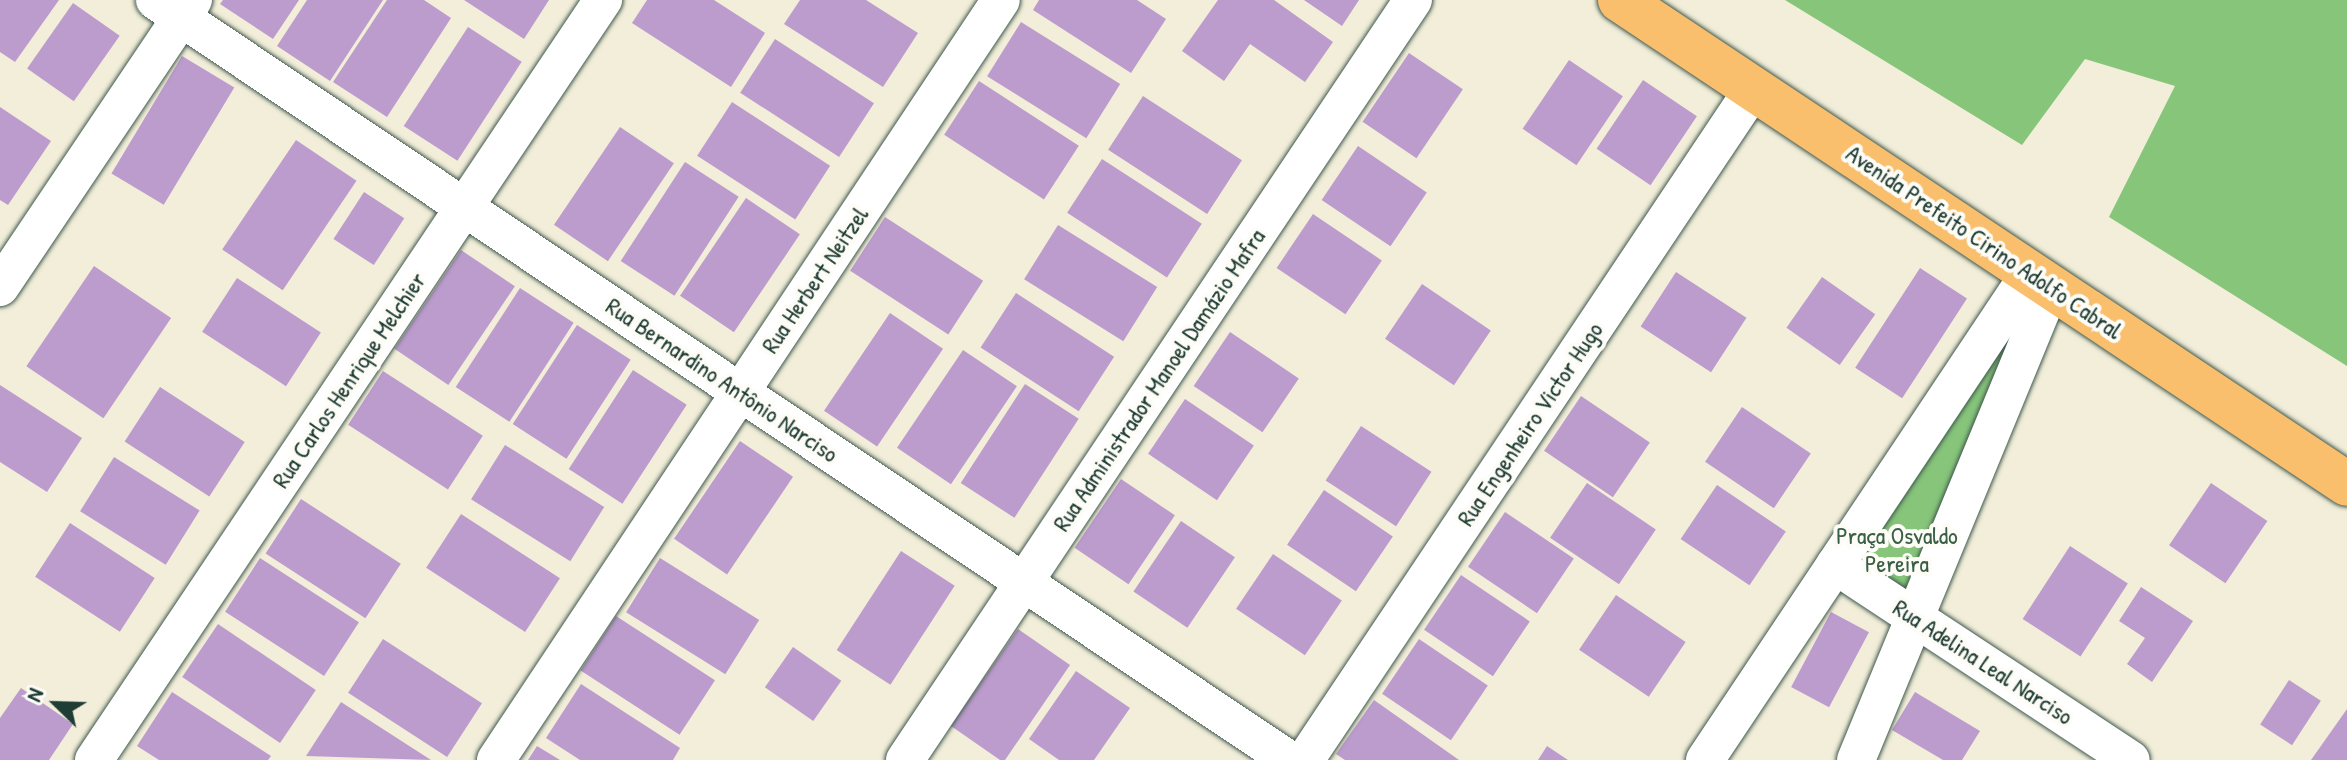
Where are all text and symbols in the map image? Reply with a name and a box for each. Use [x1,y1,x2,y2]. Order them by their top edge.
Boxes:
street label: Avenida Prefeito Cirino Adolfo Cabral [1841,139,2127,345]
street label: Rua Herbert Neitzel [756,201,874,359]
street label: Rua Administrador Manoel Damázio Mafra [1047,223,1271,537]
street label: Rua Carlos Henrique Melchier [266,267,432,493]
street label: Rua Bernardino Antônio Narciso [601,292,843,468]
street label: Rua Engenheiro Victor Hugo [1451,317,1609,531]
park label: Praça Osvaldo Pereira [1836,522,1958,578]
street label: Rua Adelina Leal Narciso [1888,593,2078,731]
north arrow [16,664,96,744]
text: N [18,683,50,706]

